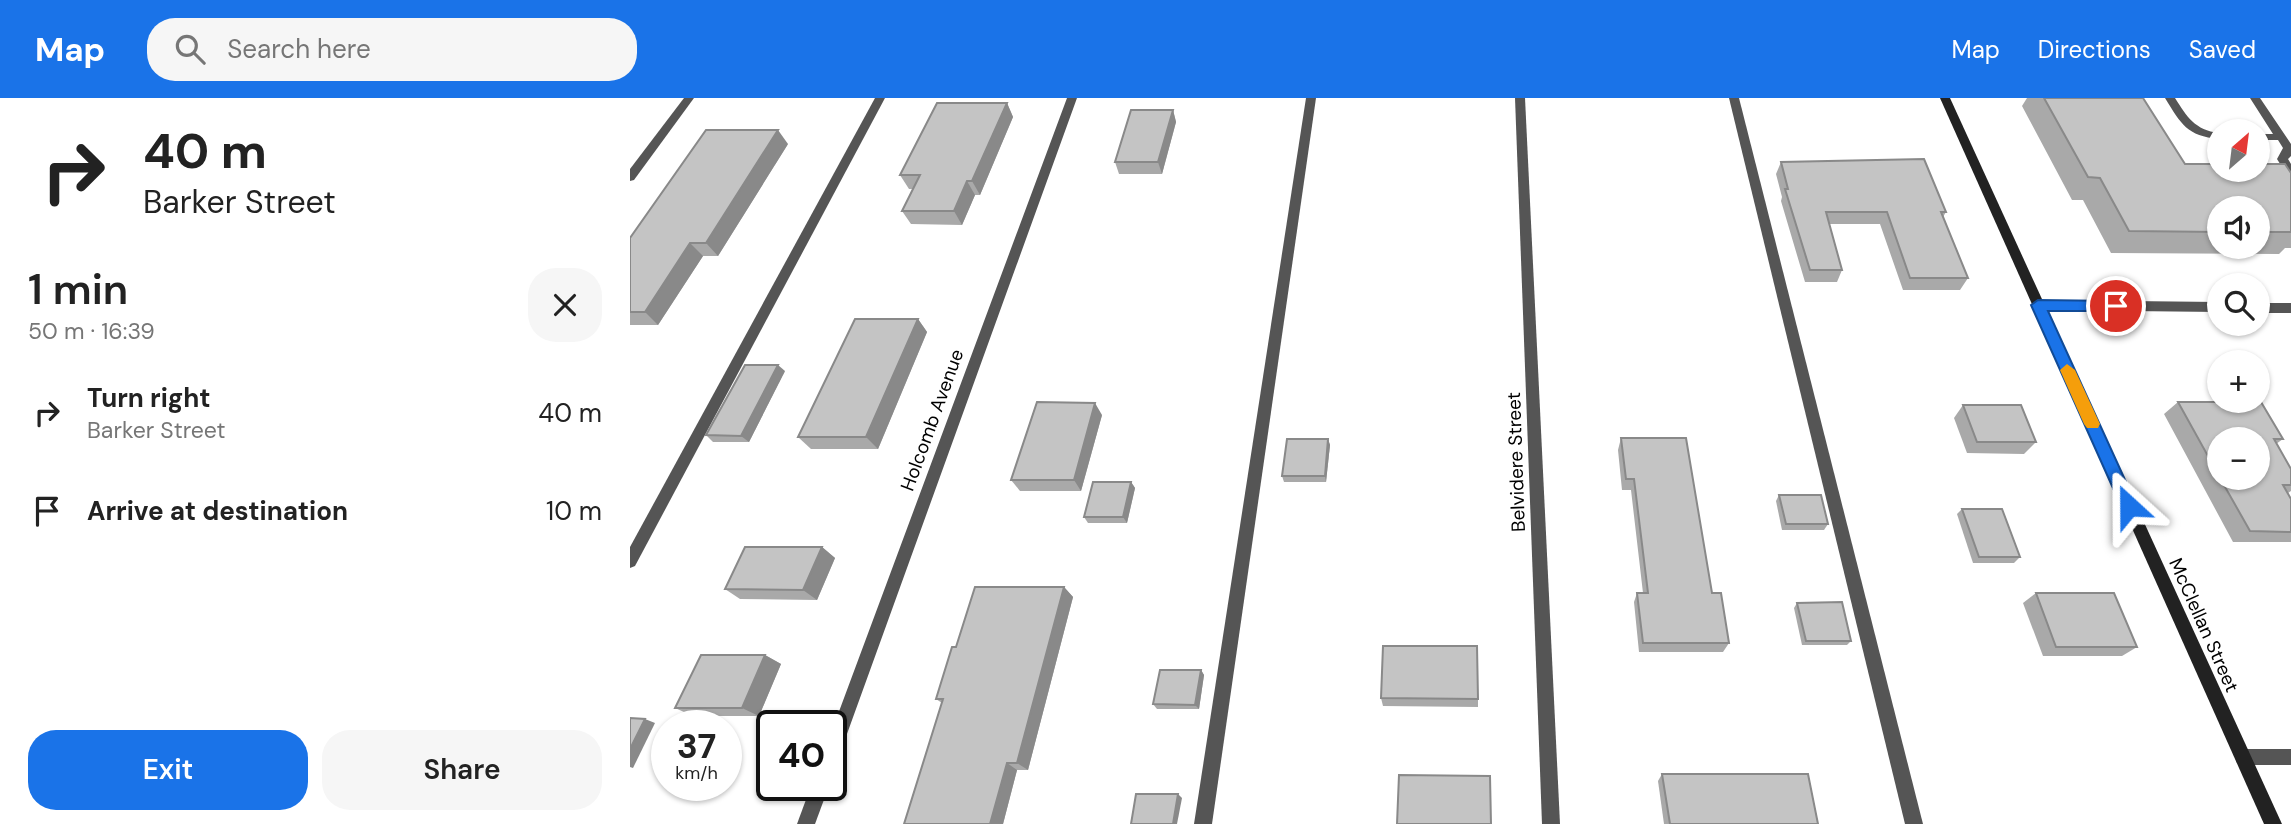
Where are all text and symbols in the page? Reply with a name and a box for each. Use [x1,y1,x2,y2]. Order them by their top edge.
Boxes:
search box [147,18,637,81]
text: Map [35,28,105,71]
icon: search [171,30,209,68]
text: Search here [227,32,371,66]
text: Map [1952,34,2000,65]
text: Directions [2038,34,2151,65]
text: Saved [2189,34,2256,65]
text: 40 m [143,119,267,183]
north arrow [2207,119,2270,182]
map controls [2207,119,2270,490]
icon: right [28,126,119,217]
text: Barker Street [143,181,336,223]
button: sound [2207,196,2270,259]
text: 1 min [28,262,128,317]
button: close [528,268,602,342]
button: search [2207,273,2270,336]
pin [2086,276,2146,336]
icon: arrive [2097,287,2135,325]
text: 50 m · 16:39 [28,316,155,346]
street label: Holcomb Avenue [895,346,969,494]
button: + [2207,350,2270,413]
text: Turn right [87,381,211,415]
street label: Belvidere Street [1501,392,1531,532]
icon: right [28,394,66,432]
text: 40 m [538,396,602,430]
text: Barker Street [87,415,226,445]
button: − [2207,427,2270,490]
position arrow [2092,469,2166,543]
icon: arrive [28,492,66,530]
text: Arrive at destination [87,494,348,528]
text: 10 m [546,494,602,528]
street label: McClellan Street [2163,554,2245,696]
speed limit sign: 40 [756,710,847,801]
text: 37 [677,723,716,769]
button: Exit [28,730,308,810]
button: Share [322,730,602,810]
text: km/h [675,761,718,785]

